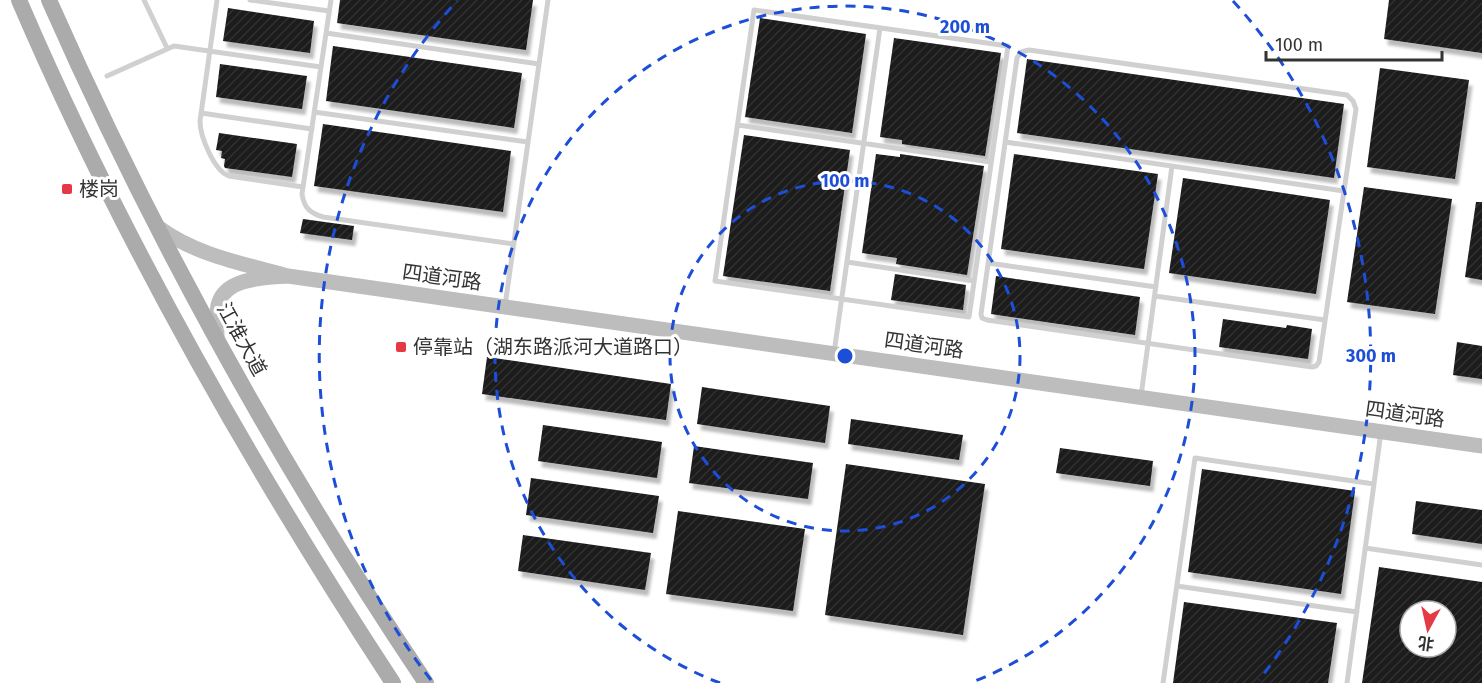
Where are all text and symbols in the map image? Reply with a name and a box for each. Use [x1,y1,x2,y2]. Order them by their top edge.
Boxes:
text: 200 m [940,16,990,38]
scale bar [1266,24,1442,62]
text: 100 m [1275,34,1323,56]
text: 100 m [821,170,869,192]
place label: 楼岗 [79,177,119,201]
marker: 楼岗 [60,182,74,196]
street label: 四道河路 [401,260,483,294]
street label: 江淮大道 [212,298,272,380]
street label: 四道河路 [883,328,965,362]
place label: 停靠站（湖东路派河大道路口） [413,335,693,359]
marker: 停靠站（湖东路派河大道路口） [394,340,408,354]
text: 300 m [1345,345,1396,367]
centre of rings [835,346,855,366]
street label: 四道河路 [1364,397,1446,431]
north arrow [1398,599,1458,659]
text: 北 [1417,633,1435,654]

